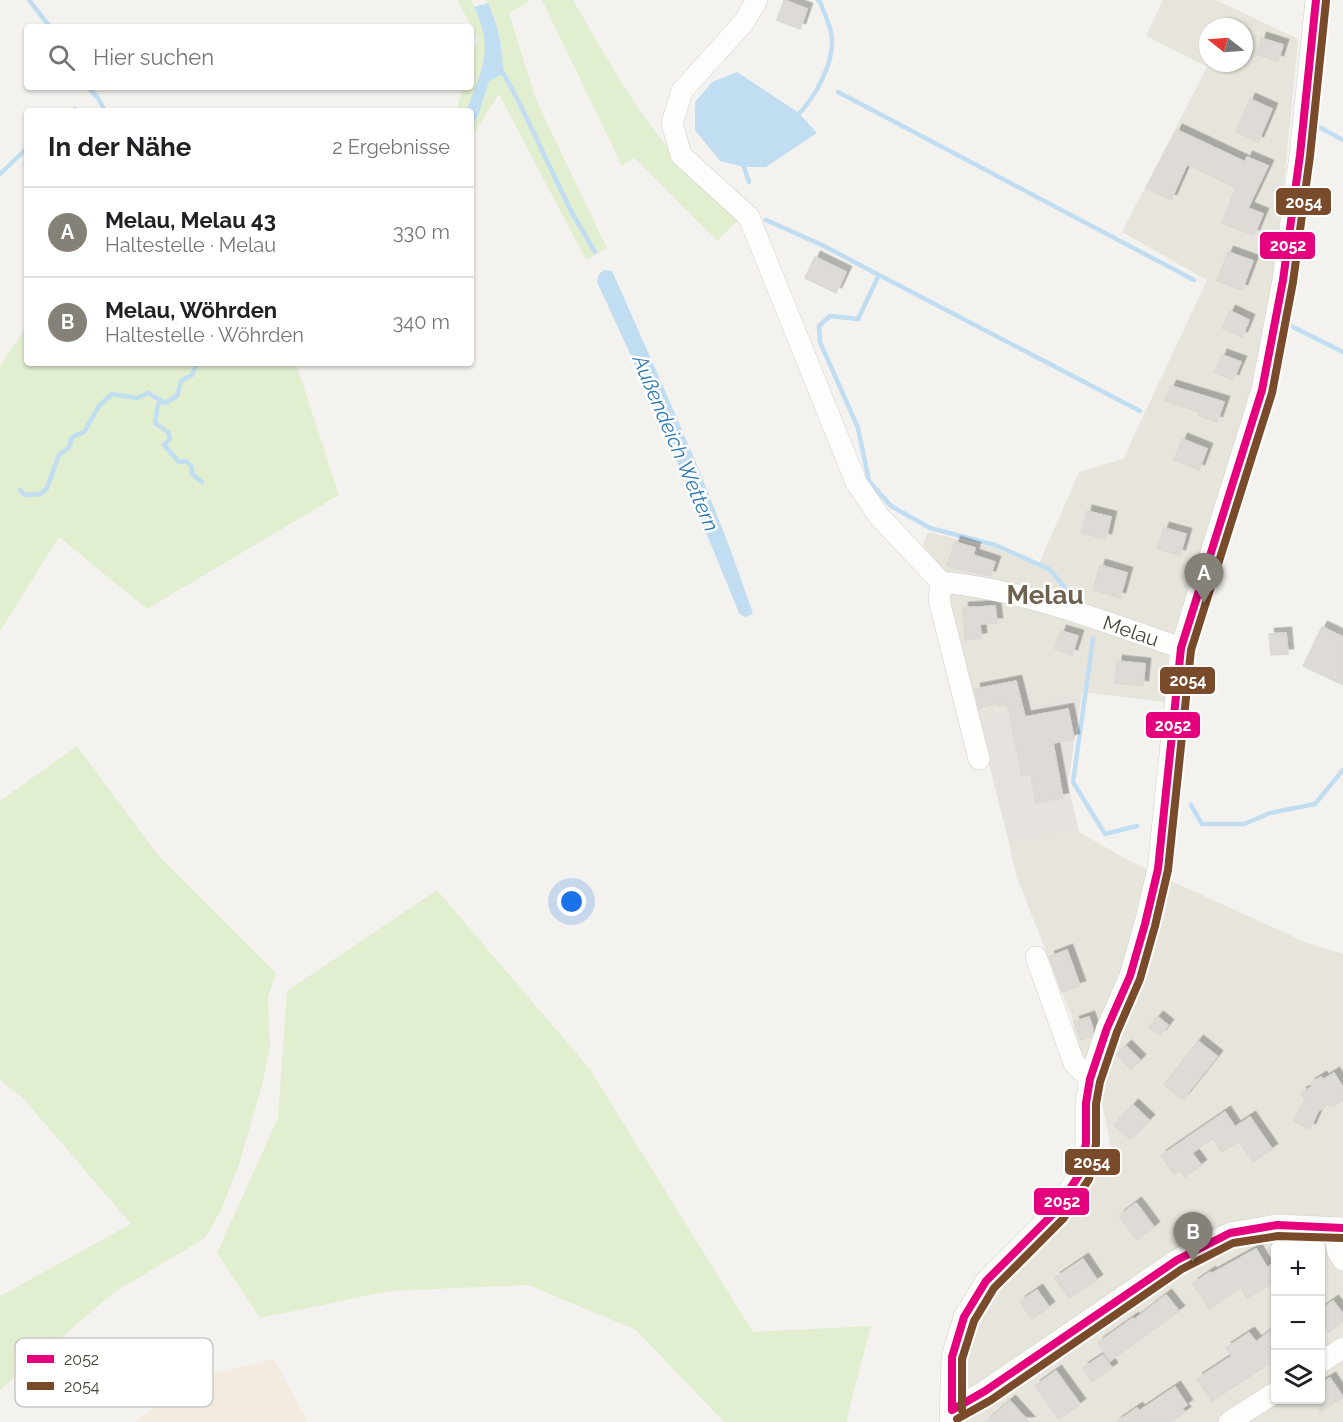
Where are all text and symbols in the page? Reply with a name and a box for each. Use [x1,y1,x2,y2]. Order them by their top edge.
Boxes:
north arrow [1199,18,1253,72]
search box [24,24,474,90]
icon: search [45,41,78,74]
text: Hier suchen [93,44,214,70]
text: In der Nähe [48,132,191,162]
text: 2 Ergebnisse [332,135,450,159]
line badge: 2054 [1275,187,1332,216]
text: 2054 [1286,193,1322,212]
text: Melau, Melau 43 [105,207,276,233]
text: A [61,220,74,244]
text: 330 m [393,220,450,244]
line badge: 2052 [1259,231,1316,260]
text: Haltestelle · Melau [105,233,276,257]
text: 2052 [1270,236,1306,255]
text: Melau, Wöhrden [105,297,277,323]
text: B [61,310,74,334]
text: 340 m [393,310,450,334]
text: Haltestelle · Wöhrden [105,323,304,347]
water label: Außendeich Wettern [627,350,724,535]
pin: A [1184,554,1224,603]
district label: Melau [1006,580,1084,610]
street label: Melau [1100,610,1162,652]
line badge: 2054 [1159,666,1216,695]
text: 2054 [1170,671,1206,690]
line badge: 2052 [1145,711,1201,739]
text: 2052 [1155,716,1191,735]
your location [557,887,586,916]
line badge: 2054 [1064,1148,1121,1176]
text: 2054 [1074,1153,1110,1172]
line badge: 2052 [1033,1187,1090,1216]
text: 2052 [1044,1192,1080,1211]
pin: B [1174,1212,1212,1262]
map controls [1271,1242,1325,1404]
button: + [1271,1242,1325,1296]
button: − [1271,1296,1325,1350]
legend [15,1338,213,1407]
text: 2052 [64,1350,99,1369]
button: layers [1271,1350,1325,1404]
text: 2054 [64,1377,100,1396]

